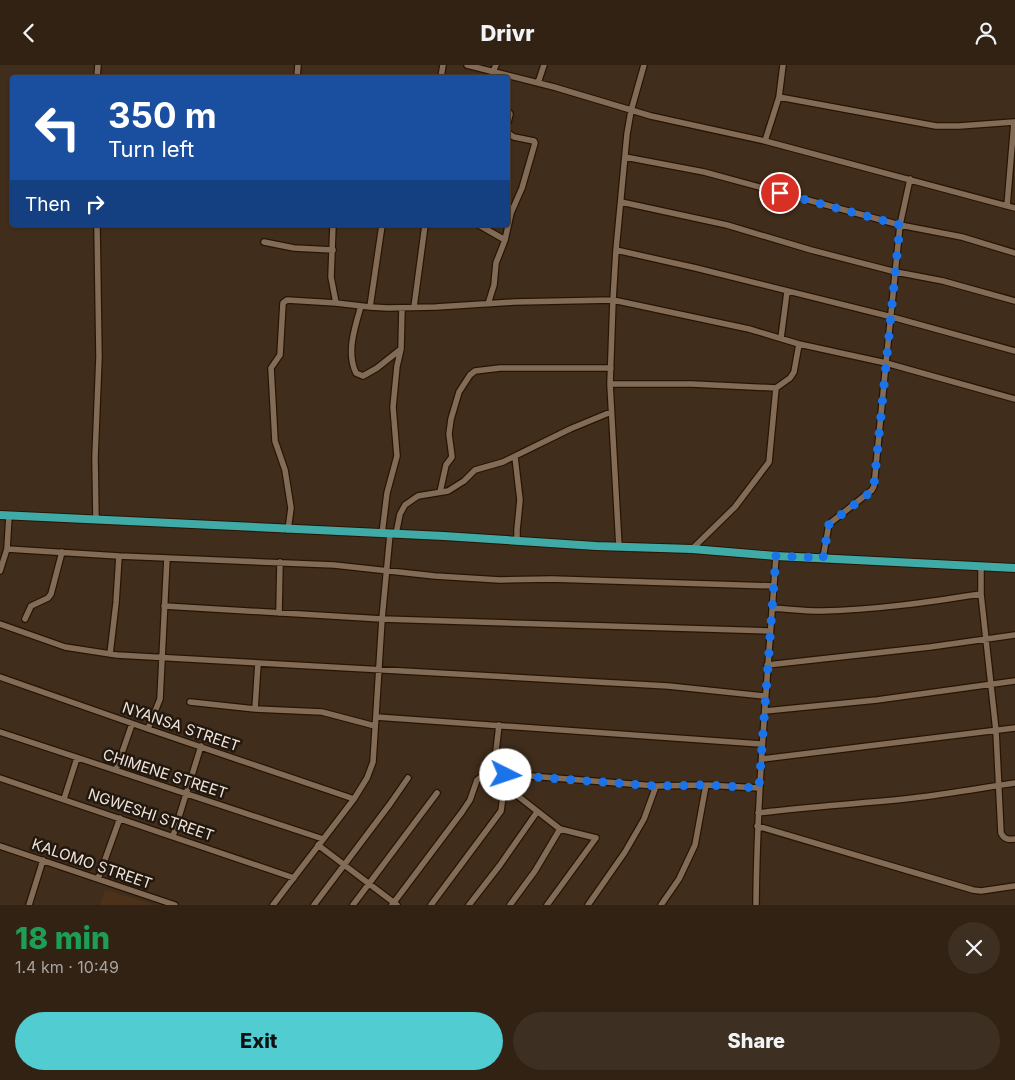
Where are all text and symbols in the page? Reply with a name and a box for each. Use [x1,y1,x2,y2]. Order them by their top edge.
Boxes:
icon: back [15,19,43,47]
icon: person [972,19,1000,47]
text: Drivr [480,20,535,46]
text: 350 m [108,94,217,136]
icon: left [25,95,90,160]
text: Turn left [108,136,194,162]
pin [759,172,801,214]
icon: arrive [766,179,794,207]
icon: right [81,190,109,218]
text: Then [25,193,71,216]
street label: NYANSA STREET [120,698,242,756]
street label: CHIMENE STREET [100,744,230,803]
position arrow [479,748,531,800]
street label: NGWESHI STREET [86,784,217,845]
street label: KALOMO STREET [30,834,155,893]
text: 18 min [15,920,110,956]
button: close [948,922,1000,974]
text: 1.4 km · 10:49 [15,957,119,977]
button: Exit [15,1012,503,1070]
button: Share [513,1012,1000,1070]

